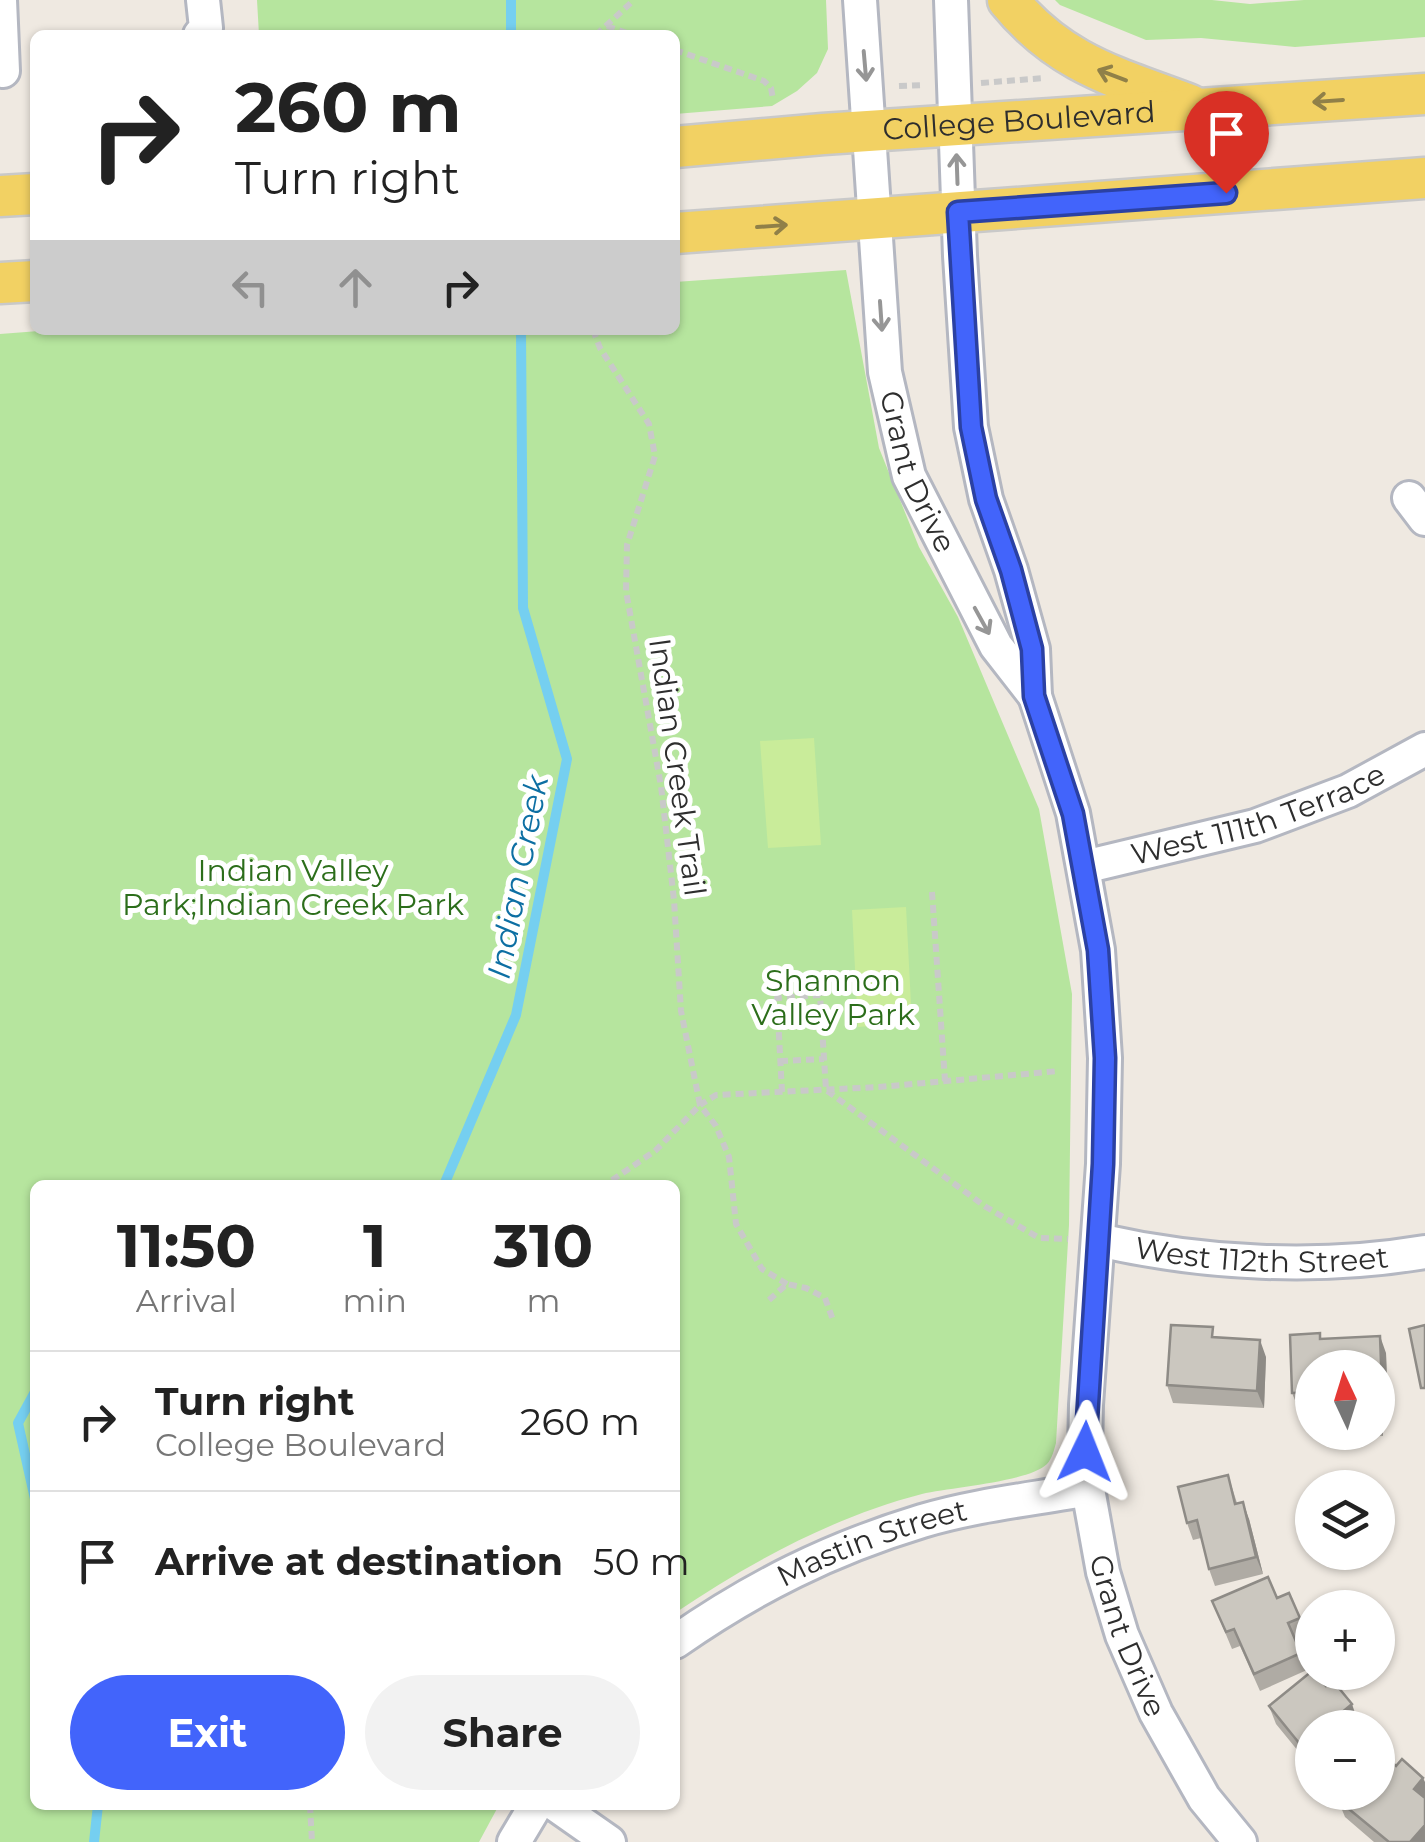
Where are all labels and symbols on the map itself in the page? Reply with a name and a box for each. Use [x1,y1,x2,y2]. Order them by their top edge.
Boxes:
one-way arrow [856,49,875,81]
one-way arrow [1097,65,1128,83]
pin [1184,91,1269,194]
one-way arrow [1312,92,1344,111]
street label: College Boulevard [881,93,1156,148]
one-way arrow [947,153,966,185]
one-way arrow [756,217,788,236]
one-way arrow [872,300,891,332]
street label: Grant Drive [872,387,964,559]
one-way arrow [973,606,993,635]
street label: Indian Creek Trail [641,636,714,898]
street label: West 111th Terrace [1127,755,1392,873]
water label: Indian Creek [479,770,557,982]
park label: Indian Valley Park;Indian Creek Park [122,852,464,923]
park label: Shannon Valley Park [751,962,915,1033]
street label: West 112th Street [1132,1229,1390,1281]
north arrow [1295,1350,1395,1450]
position arrow [1033,1400,1137,1504]
street label: Mastin Street [771,1491,970,1595]
street label: Grant Drive [1082,1552,1174,1722]

